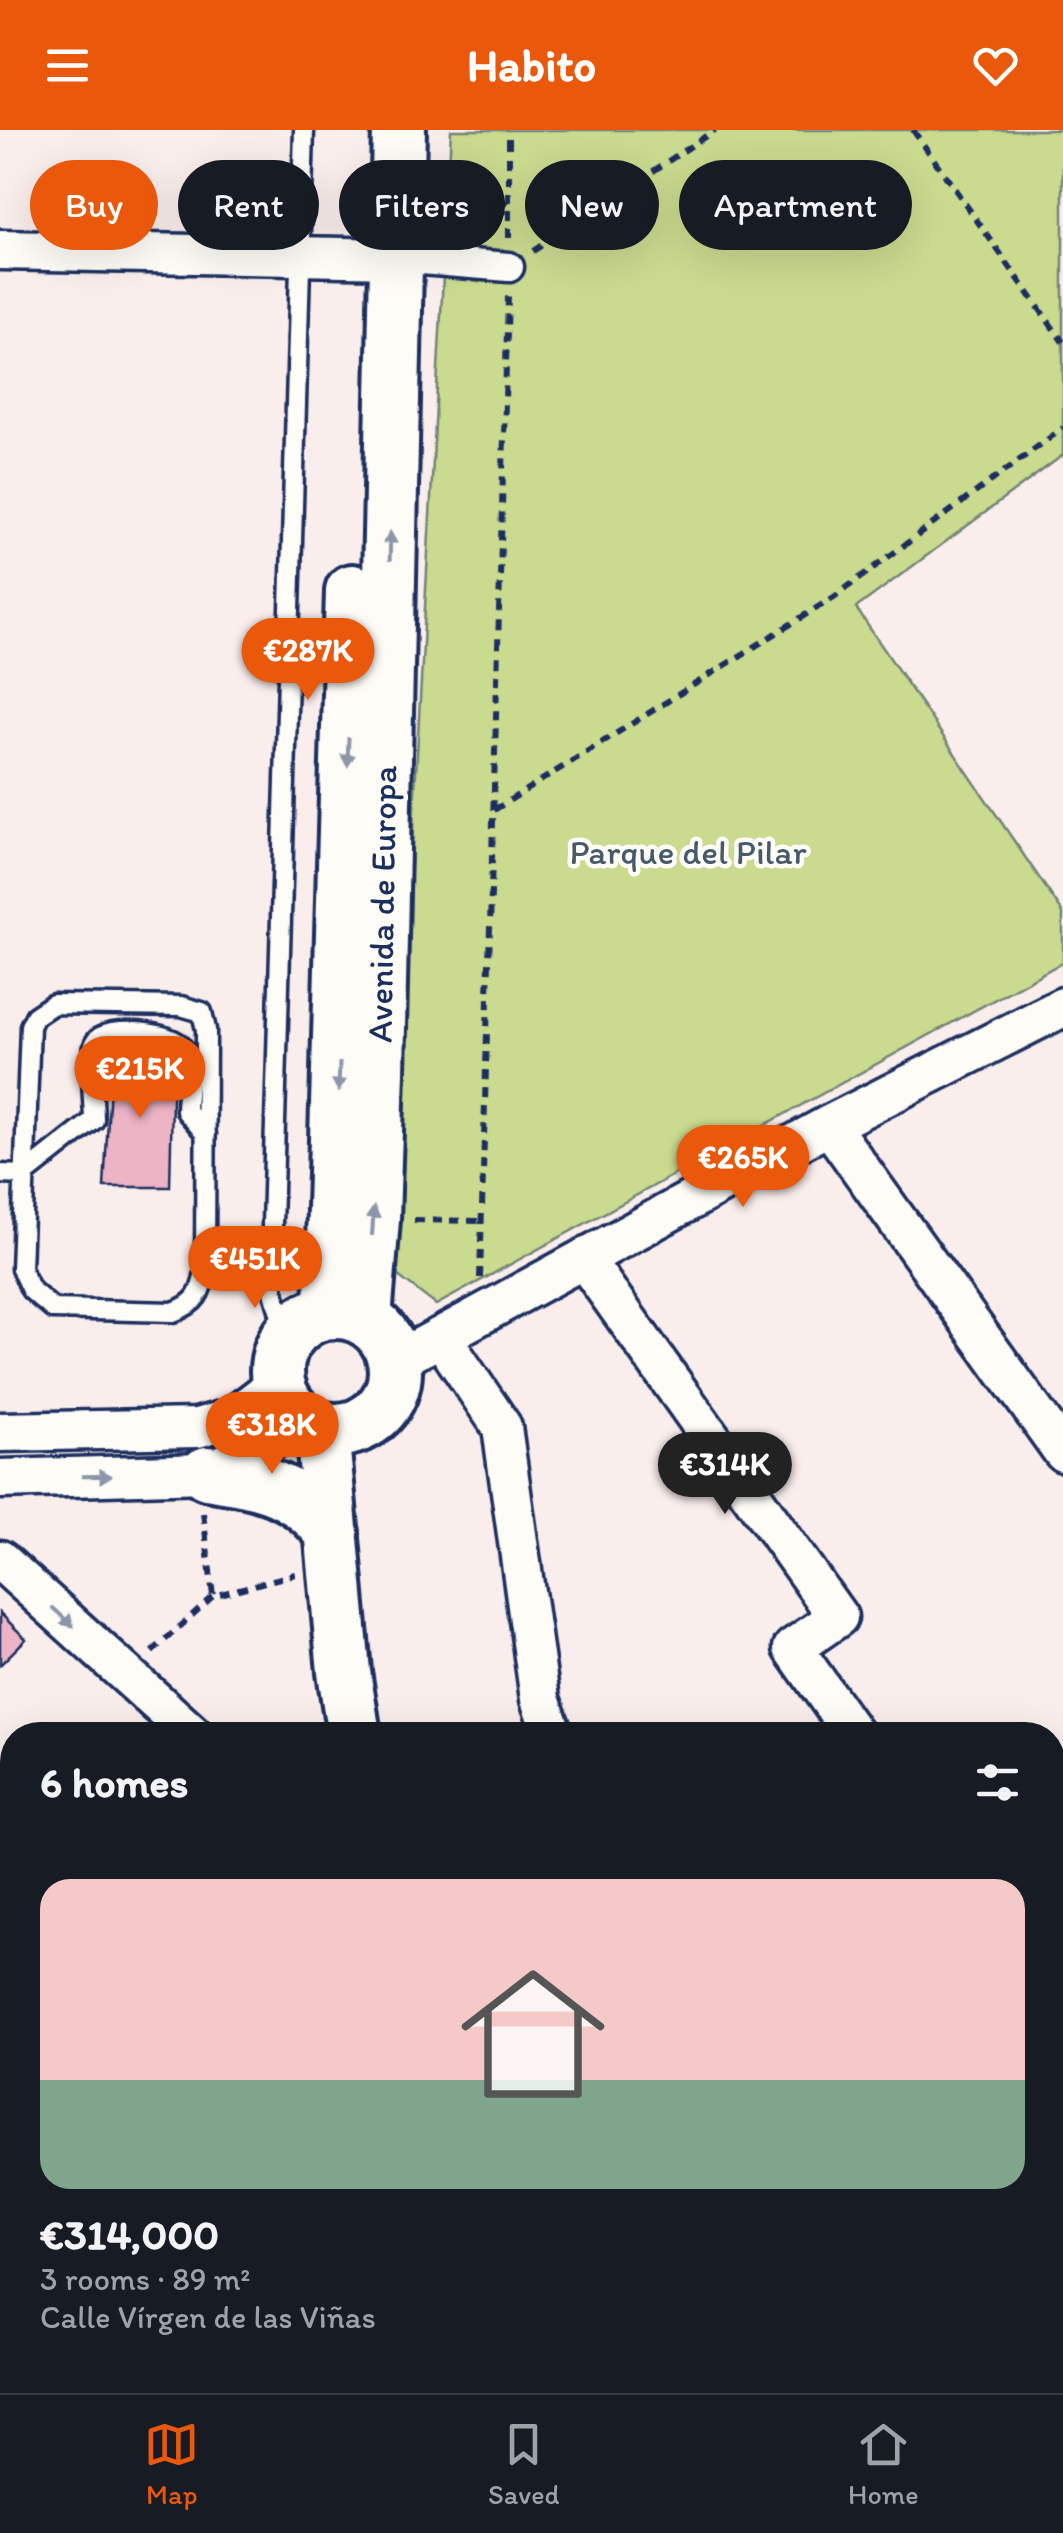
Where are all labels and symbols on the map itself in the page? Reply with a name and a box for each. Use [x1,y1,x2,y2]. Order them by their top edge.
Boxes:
one-way arrow [382,530,398,562]
pin: €287K [238,618,378,703]
one-way arrow [340,737,356,769]
street label: Avenida de Europa [359,765,405,1043]
park label: Parque del Pilar [569,831,807,873]
pin: €215K [70,1036,210,1121]
one-way arrow [331,1062,347,1094]
pin: €265K [673,1125,813,1210]
one-way arrow [365,1205,381,1236]
pin: €451K [185,1226,325,1311]
pin: €318K [202,1392,342,1477]
pin: €314K [655,1432,795,1517]
one-way arrow [82,1468,114,1484]
one-way arrow [50,1606,75,1628]

